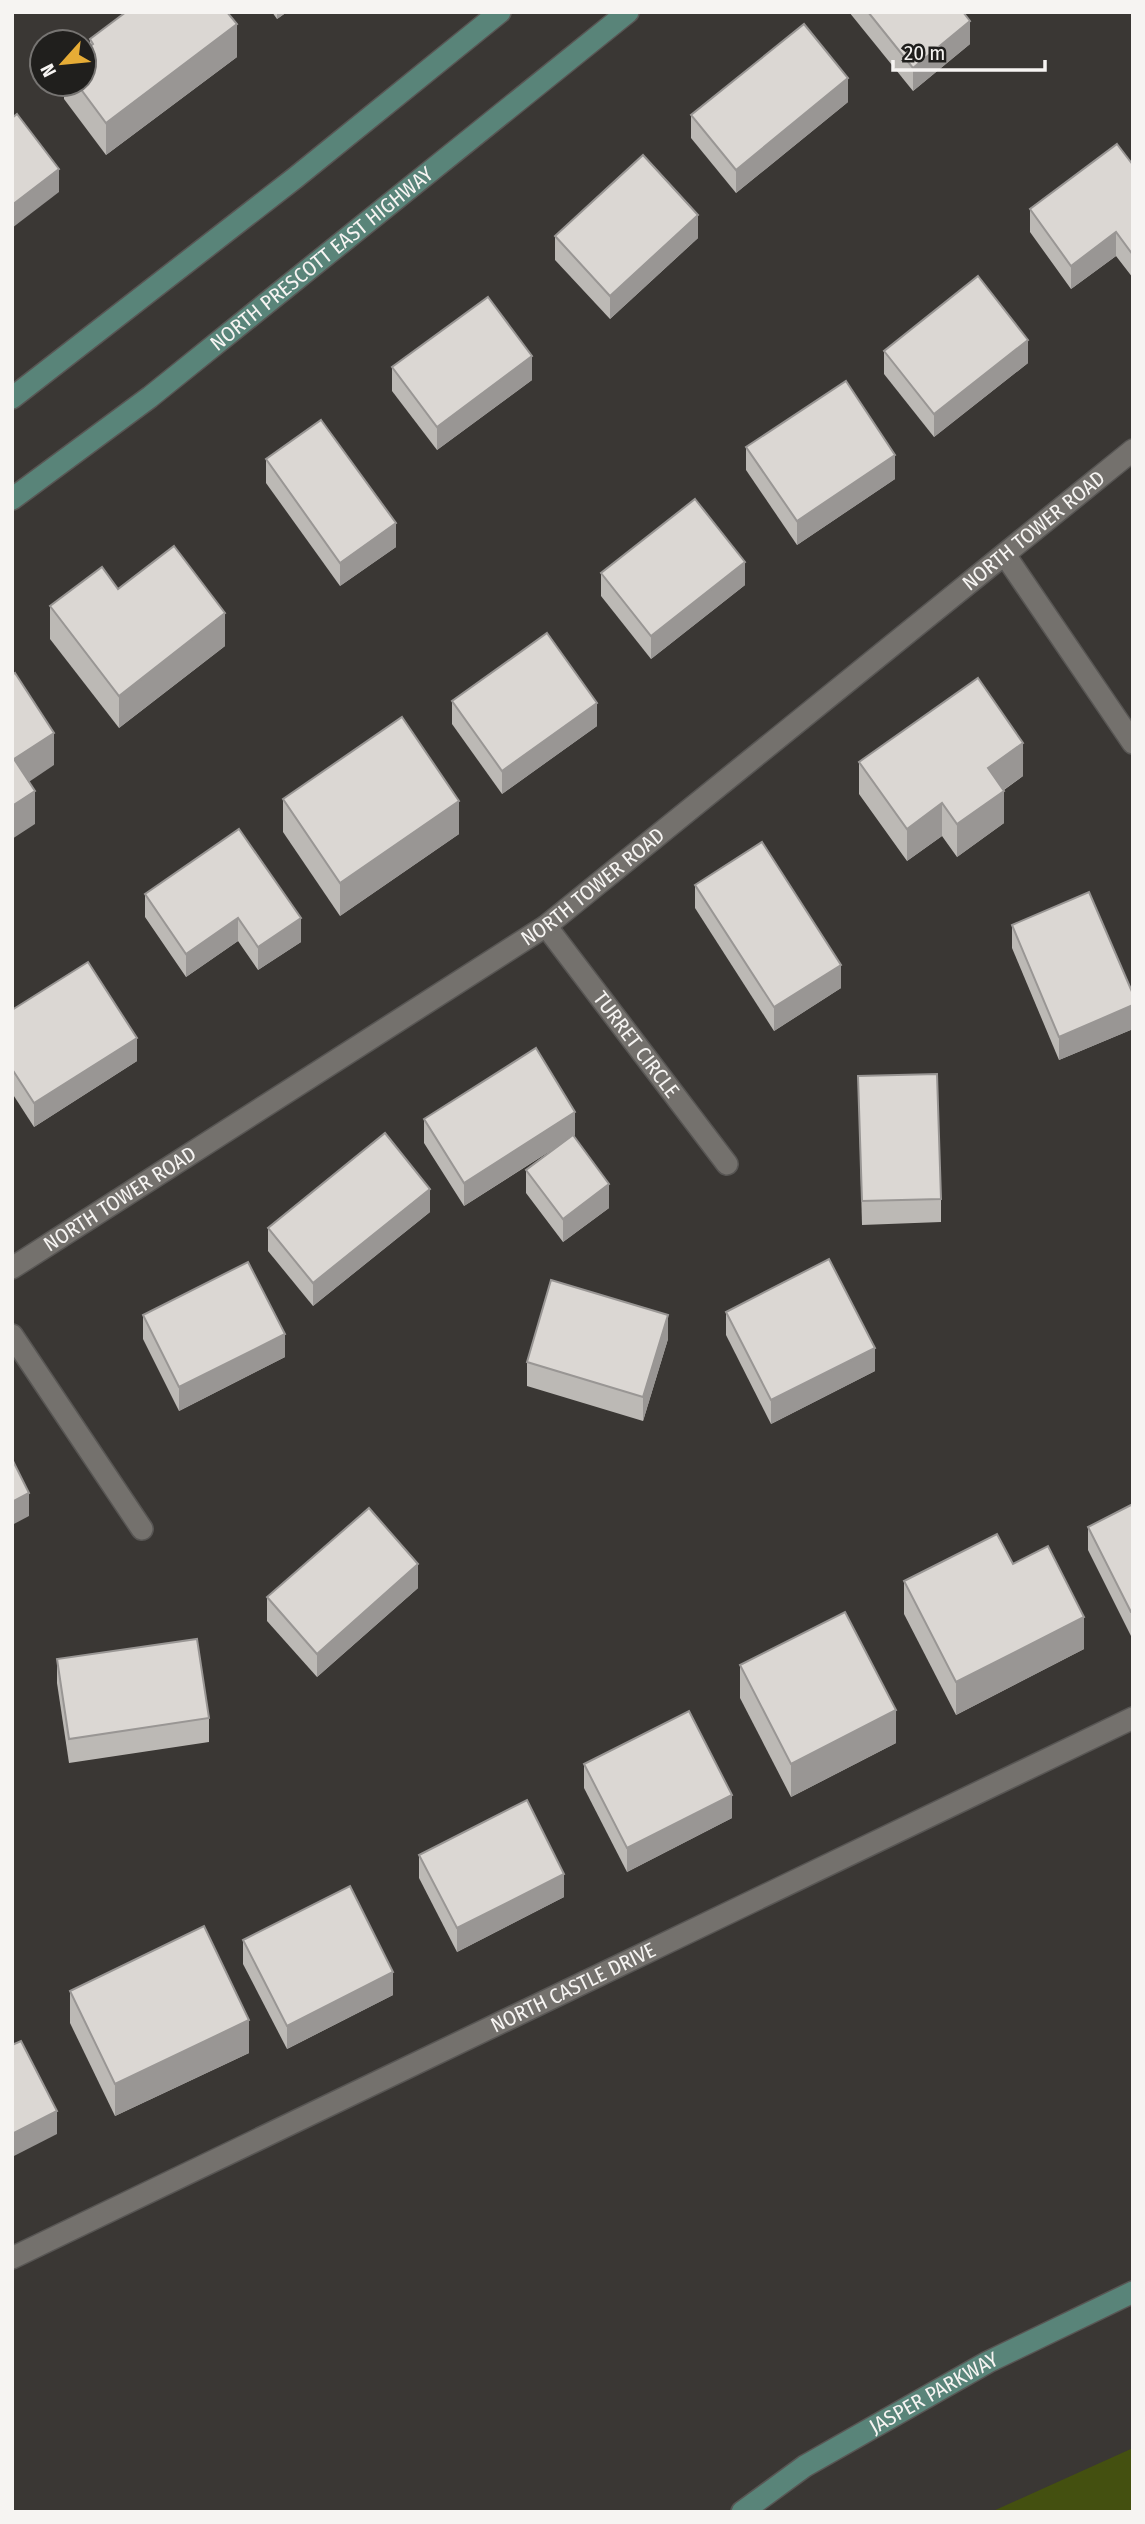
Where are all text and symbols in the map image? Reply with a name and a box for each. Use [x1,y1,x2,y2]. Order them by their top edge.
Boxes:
north arrow [28,28,98,98]
scale bar [893,28,1045,72]
text: 20 m [904,40,945,66]
text: N [35,60,61,81]
street label: NORTH PRESCOTT EAST HIGHWAY [205,161,439,356]
street label: NORTH TOWER ROAD [957,465,1110,596]
street label: NORTH TOWER ROAD [516,822,670,952]
street label: TURRET CIRCLE [587,986,685,1103]
street label: NORTH TOWER ROAD [39,1141,201,1257]
street label: NORTH CASTLE DRIVE [487,1937,660,2038]
street label: JASPER PARKWAY [865,2346,1003,2440]

